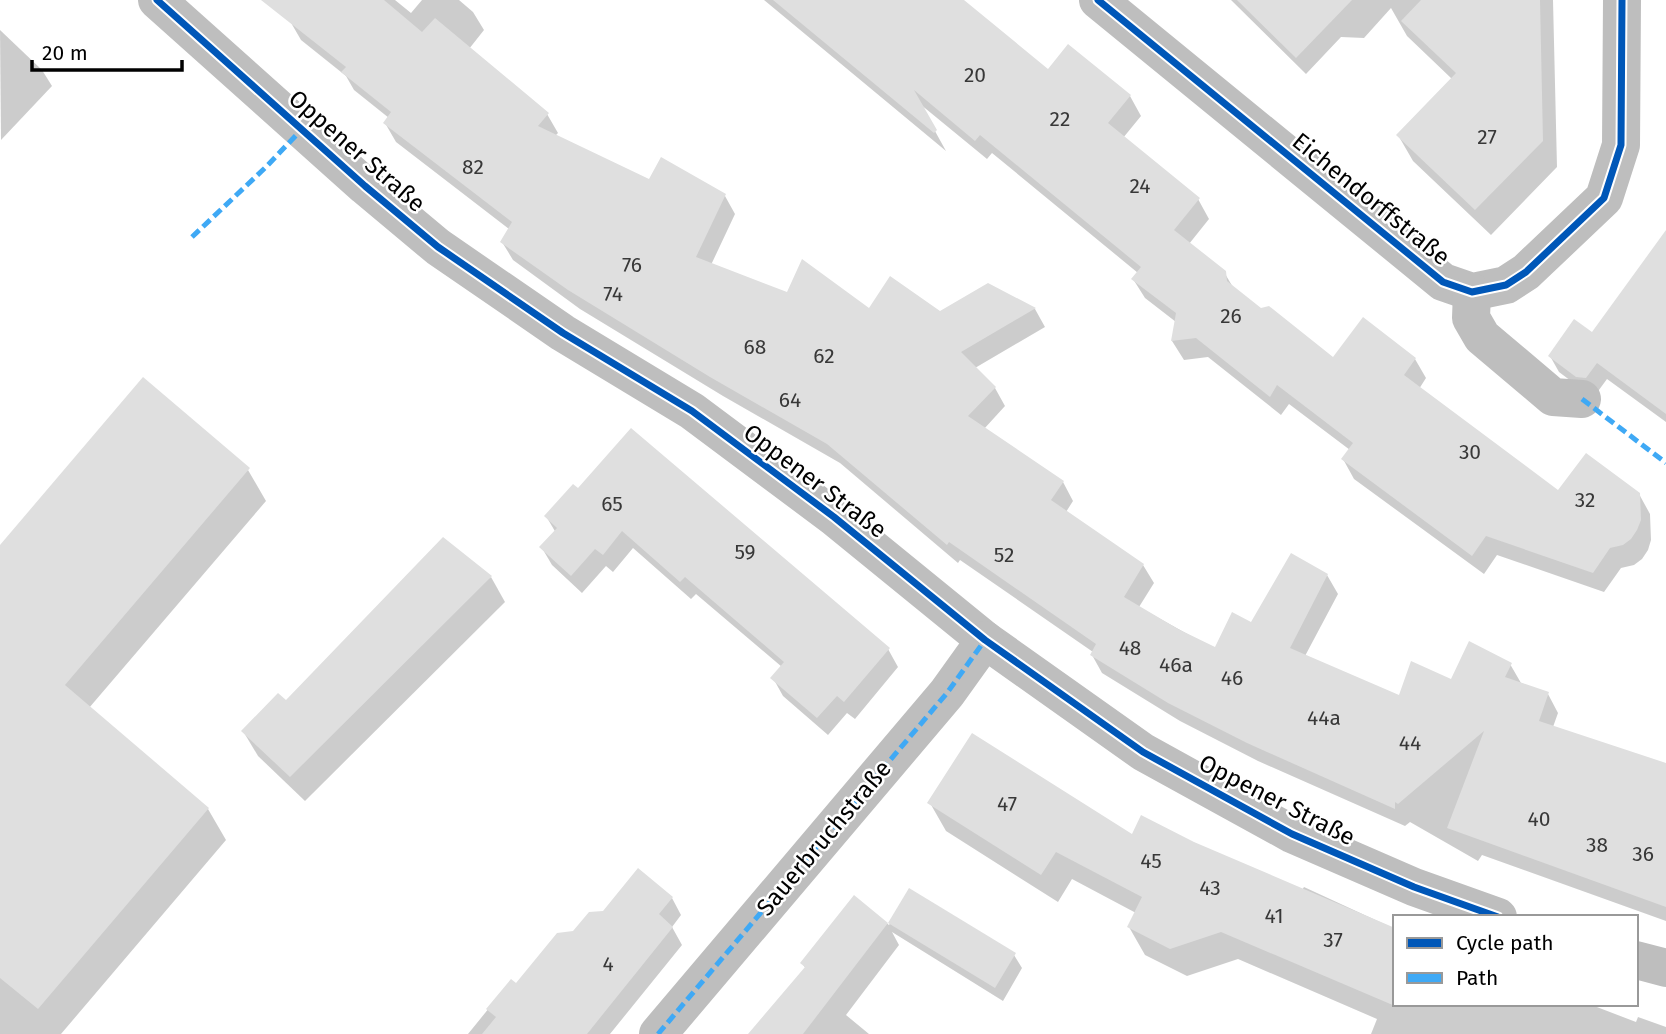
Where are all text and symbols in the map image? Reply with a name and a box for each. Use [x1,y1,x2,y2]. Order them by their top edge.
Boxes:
scale bar [32,28,182,72]
text: 20 m [42,40,88,66]
house number: 20 [964,62,986,88]
street label: Oppener Straße [283,84,431,218]
house number: 22 [1050,106,1070,132]
house number: 27 [1477,124,1497,150]
street label: Eichendorffstraße [1287,127,1455,271]
house number: 82 [462,154,484,180]
house number: 24 [1130,173,1151,199]
house number: 76 [622,252,642,278]
house number: 74 [603,281,623,307]
house number: 26 [1220,303,1242,329]
house number: 68 [744,334,766,360]
house number: 62 [813,343,835,369]
house number: 64 [779,387,801,413]
street label: Oppener Straße [738,418,892,544]
house number: 30 [1459,439,1481,465]
house number: 32 [1575,487,1595,513]
house number: 65 [601,491,623,517]
house number: 59 [734,539,756,565]
house number: 52 [994,542,1014,568]
house number: 48 [1119,635,1141,661]
house number: 46a [1159,652,1193,678]
house number: 46 [1221,665,1243,691]
house number: 44a [1307,705,1341,731]
house number: 44 [1399,730,1421,756]
street label: Oppener Straße [1194,749,1360,851]
street label: Sauerbruchstraße [751,755,897,921]
house number: 47 [997,791,1017,817]
house number: 40 [1528,806,1550,832]
house number: 38 [1586,832,1608,858]
house number: 36 [1632,841,1654,867]
house number: 45 [1140,848,1162,874]
house number: 43 [1199,875,1221,901]
house number: 41 [1264,903,1284,929]
legend [1393,915,1638,1006]
house number: 37 [1323,927,1343,953]
text: Cycle path [1456,930,1554,956]
house number: 4 [602,951,614,977]
text: Path [1456,965,1498,991]

